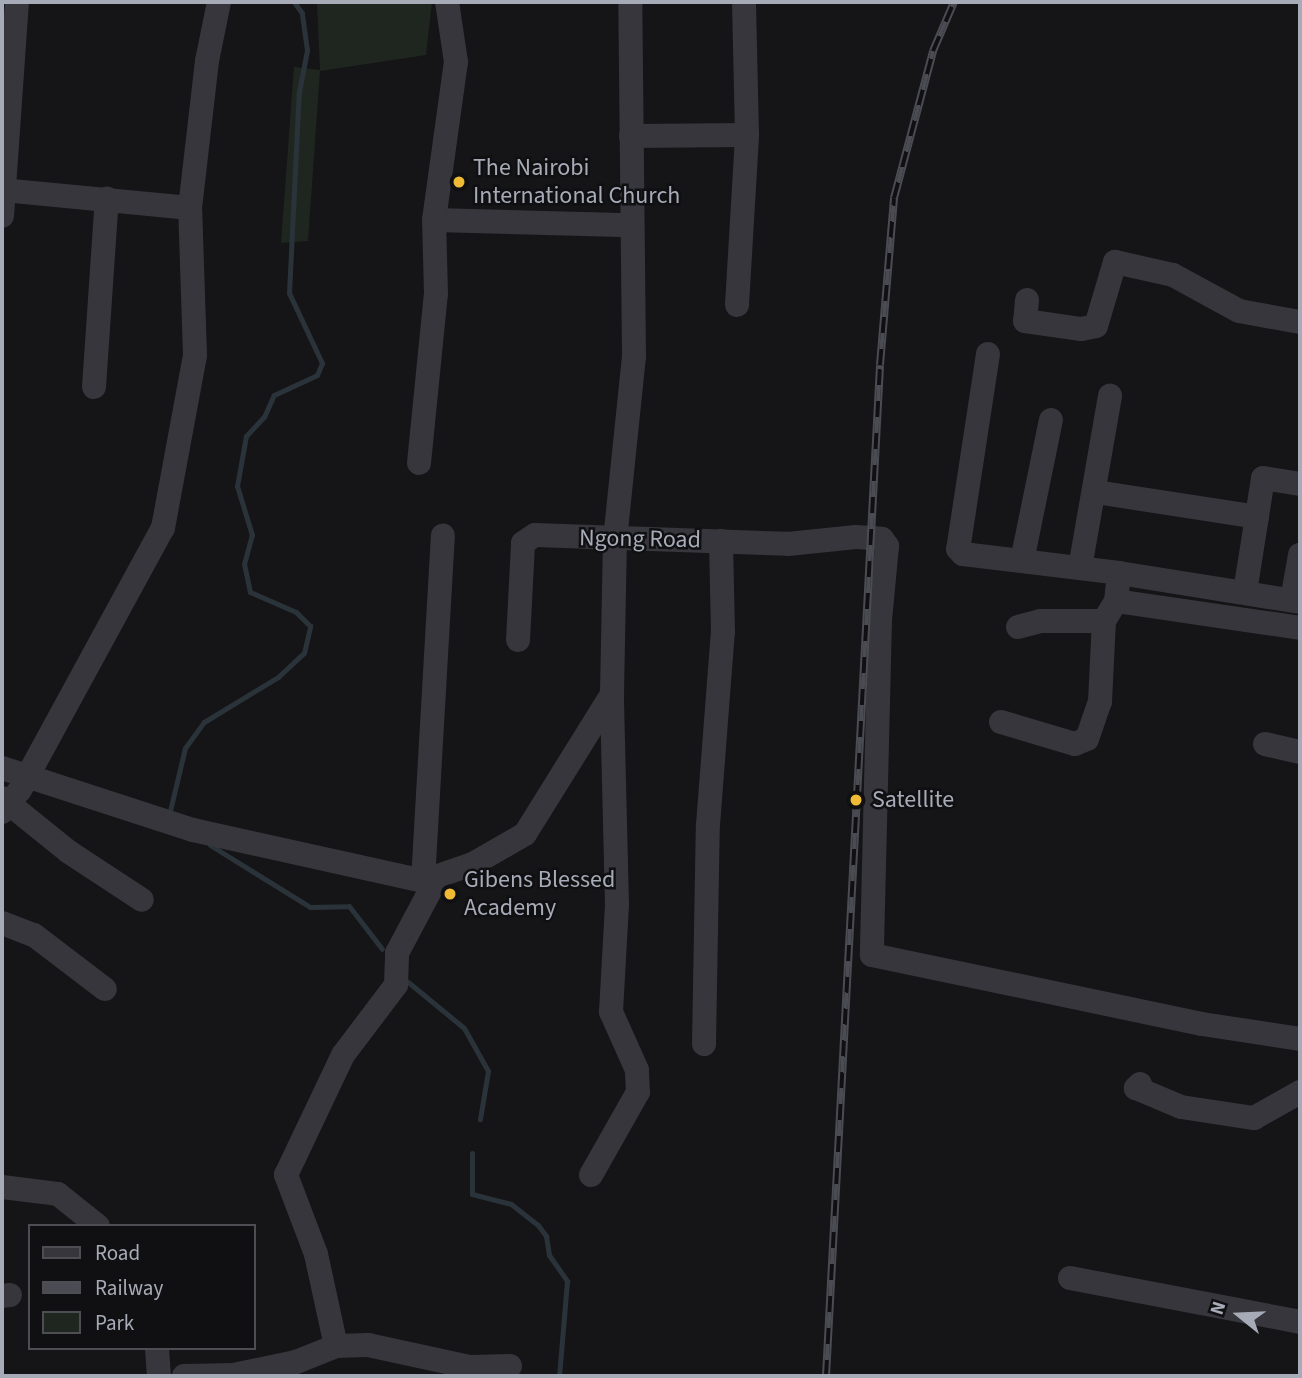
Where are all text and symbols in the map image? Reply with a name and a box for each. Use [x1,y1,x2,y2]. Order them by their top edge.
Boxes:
place label: The Nairobi International Church [473,154,680,210]
marker: The Nairobi International Church [451,174,467,190]
street label: Ngong Road [579,524,701,554]
place label: Satellite [872,786,954,814]
marker: Satellite [846,790,866,810]
place label: Gibens Blessed Academy [464,866,615,922]
marker: Gibens Blessed Academy [442,886,458,902]
legend [28,1224,256,1350]
text: Road [95,1238,140,1268]
text: Railway [95,1273,163,1303]
north arrow [1204,1280,1274,1350]
text: N [1204,1298,1233,1319]
text: Park [95,1308,134,1338]

